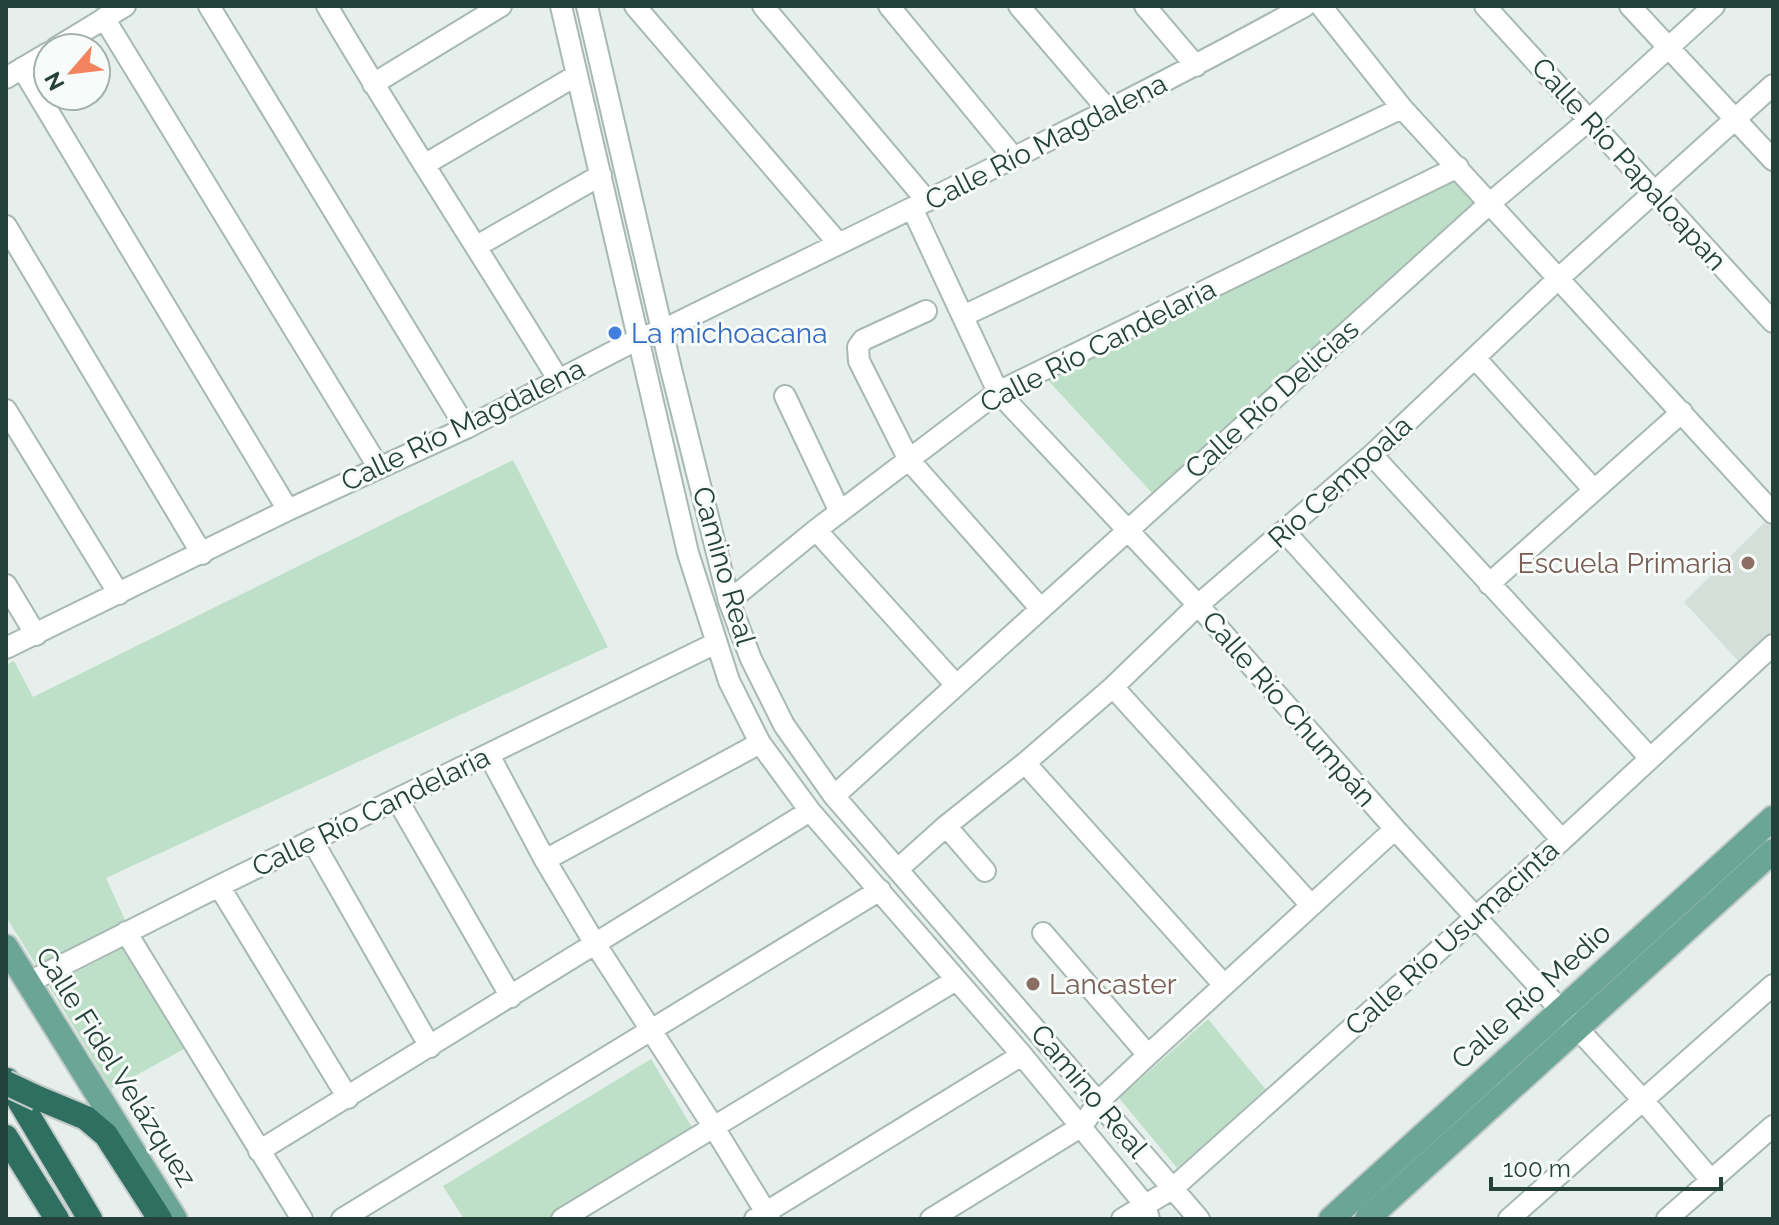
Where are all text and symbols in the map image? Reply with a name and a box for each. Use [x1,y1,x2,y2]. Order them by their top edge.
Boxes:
north arrow [32,32,112,112]
street label: Calle Río Papaloapan [1525,51,1733,277]
street label: Calle Río Magdalena [920,67,1172,217]
text: N [39,68,70,95]
street label: Calle Río Candelaria [975,272,1221,420]
street label: Calle Río Delicias [1179,313,1365,485]
place label: La michoacana [631,317,827,350]
marker: La michoacana [606,324,624,342]
street label: Calle Río Magdalena [336,352,590,498]
street label: Río Cempoala [1262,409,1418,555]
street label: Camino Real [686,483,763,650]
place label: Escuela Primaria [1517,547,1732,580]
marker: Escuela Primaria [1739,554,1757,572]
street label: Calle Río Chumpán [1195,605,1383,813]
street label: Calle Río Candelaria [247,740,495,884]
street label: Calle Río Usumacinta [1339,834,1565,1042]
street label: Calle Río Medio [1445,916,1617,1076]
street label: Calle Fidel Velázquez [29,941,203,1193]
place label: Lancaster [1049,968,1177,1001]
marker: Lancaster [1024,975,1042,993]
street label: Camino Real [1024,1018,1154,1165]
scale bar [1491,1141,1721,1191]
text: 100 m [1503,1154,1571,1183]

